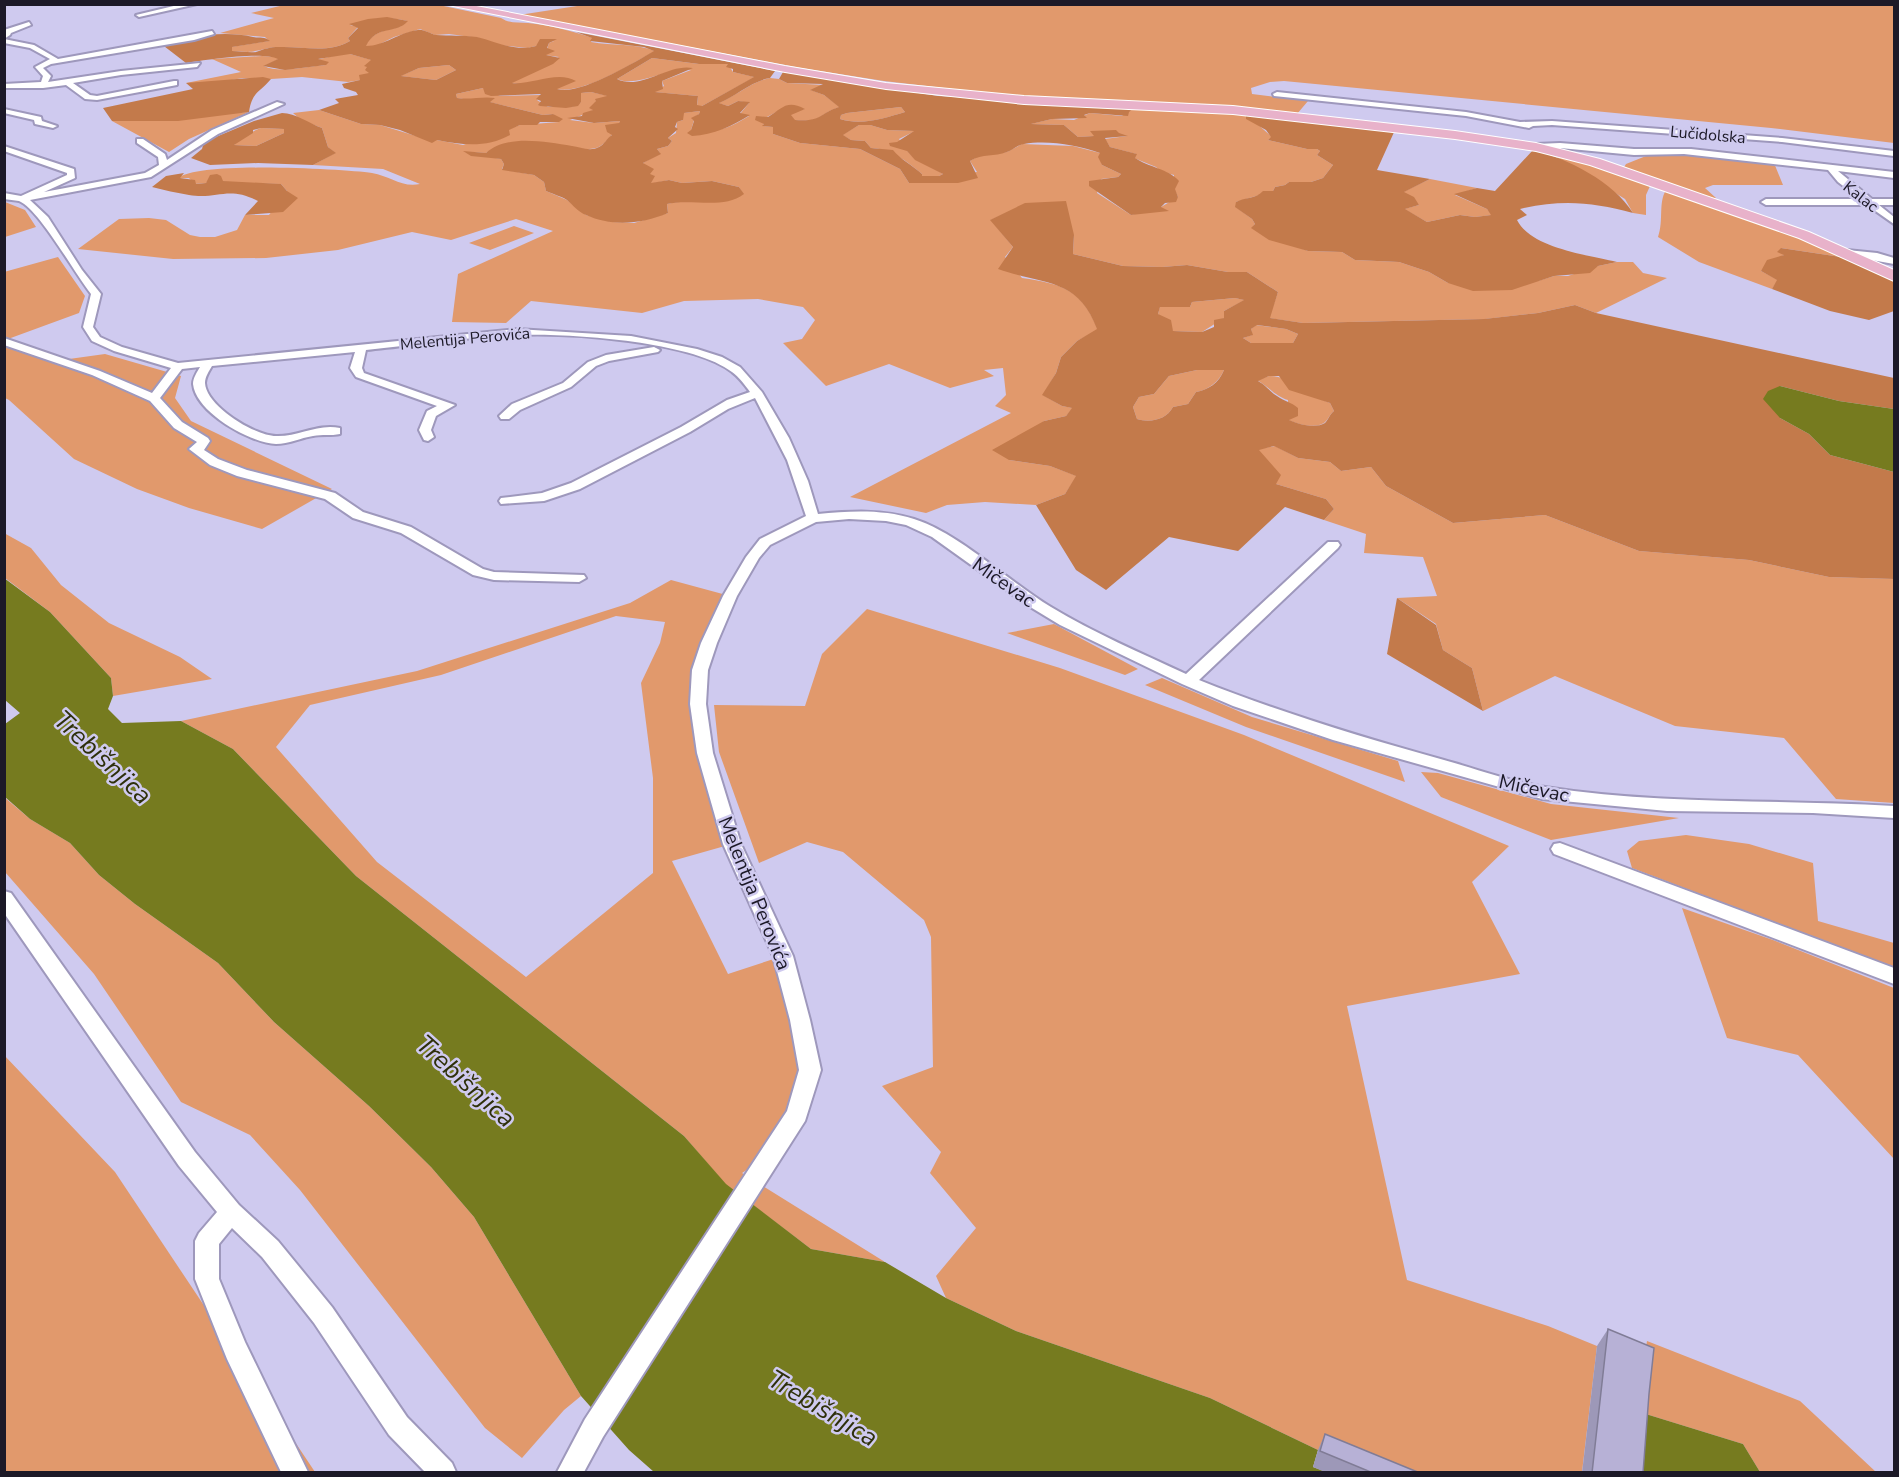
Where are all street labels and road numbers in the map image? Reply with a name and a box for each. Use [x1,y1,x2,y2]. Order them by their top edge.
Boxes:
street label: Lučidolska [1669,121,1747,149]
street label: Kalac [1838,176,1883,218]
street label: Melentija Perovića [399,322,531,356]
street label: Mičevac [967,551,1041,614]
street label: Mičevac [1496,768,1572,809]
street label: Melentija Perovića [711,812,798,974]

